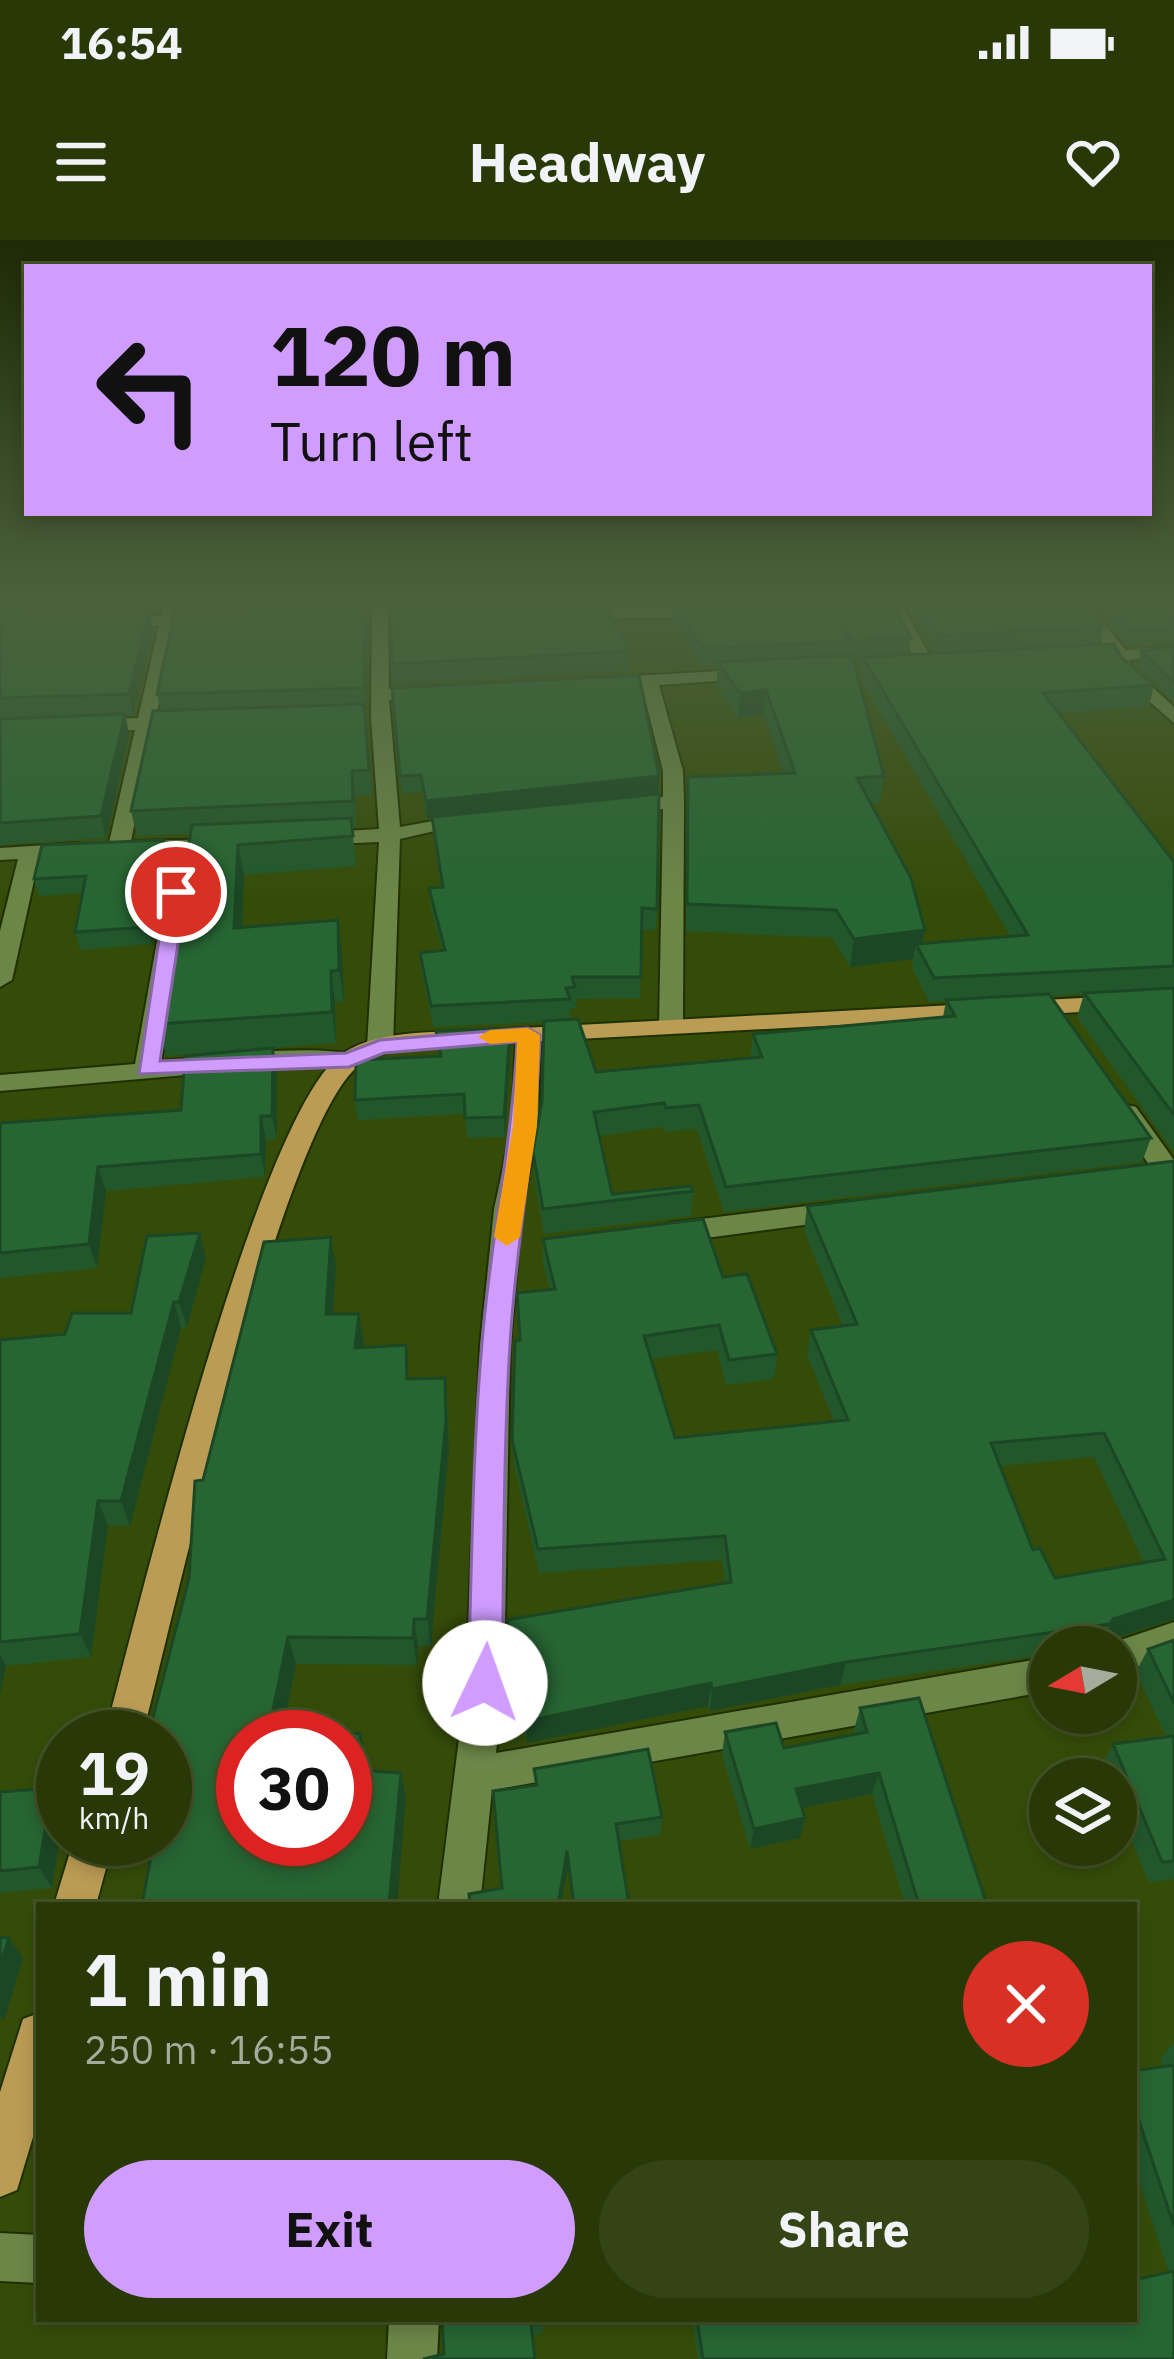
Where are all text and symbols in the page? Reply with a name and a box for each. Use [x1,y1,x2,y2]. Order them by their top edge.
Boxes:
text: 16:54 [60,13,183,71]
text: Headway [469,127,705,197]
icon: menu [48,129,114,195]
icon: heart [1060,129,1126,195]
text: 120 m [270,300,516,409]
icon: left [72,312,228,468]
text: Turn left [270,406,473,476]
pin [125,841,227,943]
icon: arrive [143,859,209,925]
position arrow [422,1620,548,1746]
north arrow [1029,1626,1137,1734]
map controls [1029,1626,1137,1866]
speed limit sign: 30 [216,1710,372,1866]
text: 19 [78,1733,150,1812]
button: layers [1029,1758,1137,1866]
text: km/h [79,1798,149,1837]
text: 1 min [84,1932,272,2026]
button: close [963,1941,1089,2067]
text: 250 m · 16:55 [84,2024,334,2075]
button: Exit [84,2160,575,2298]
button: Share [599,2160,1089,2298]

